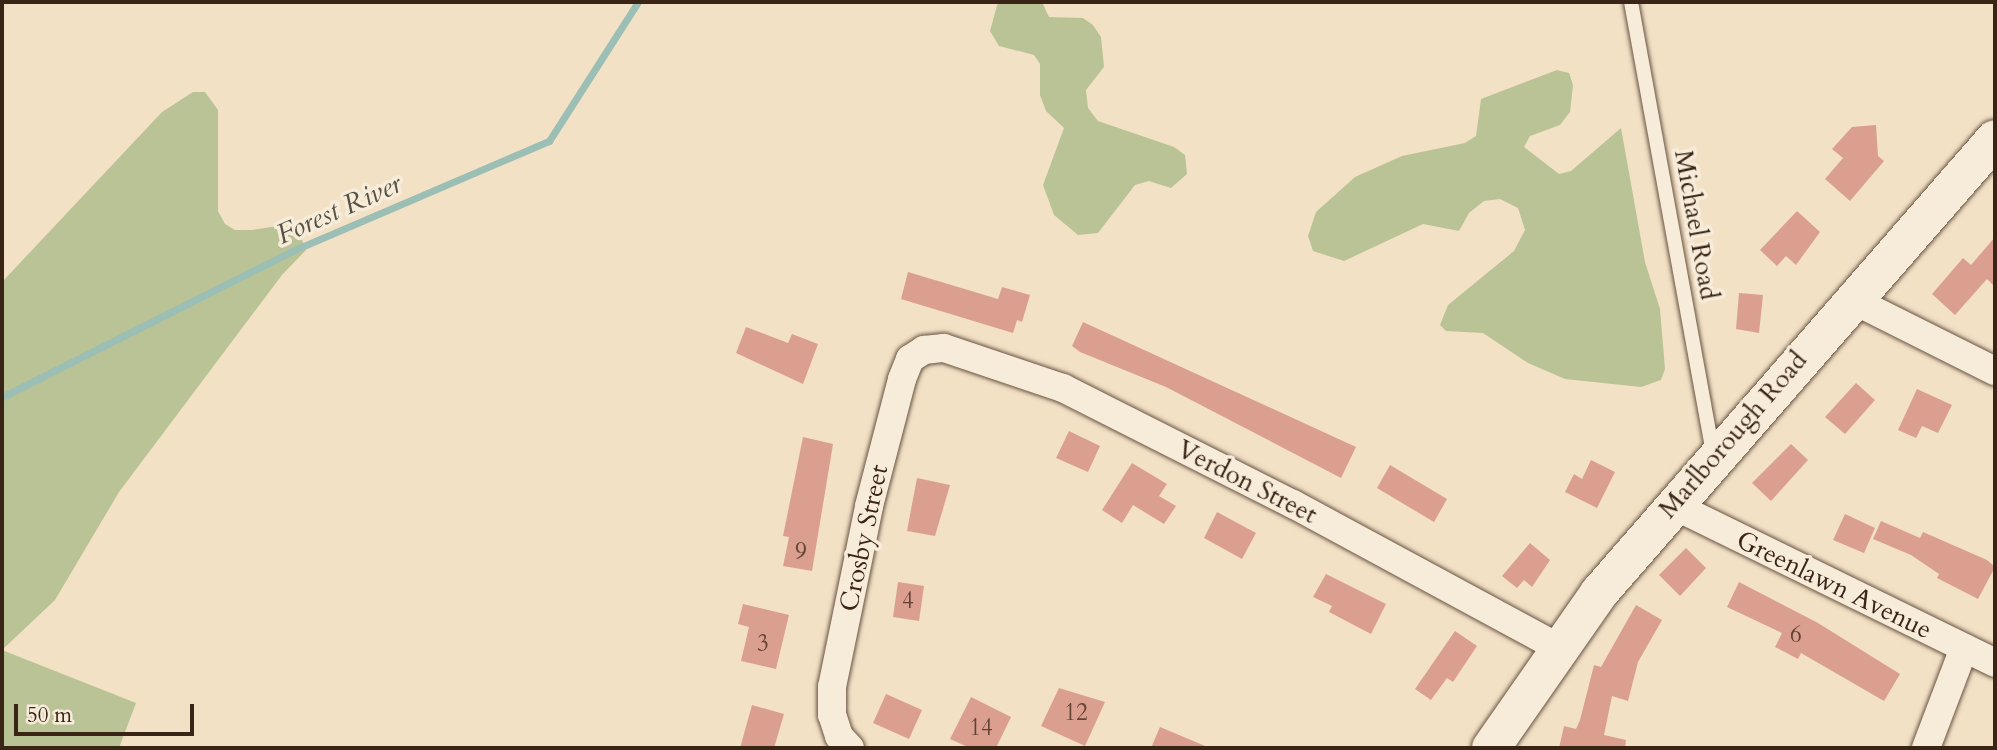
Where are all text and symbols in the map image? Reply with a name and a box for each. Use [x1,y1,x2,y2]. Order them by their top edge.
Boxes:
street label: Michael Road [1667,148,1725,302]
water label: Forest River [271,167,407,251]
street label: Marlborough Road [1652,345,1814,525]
street label: Verdon Street [1172,433,1322,531]
street label: Crosby Street [833,462,895,614]
street label: Greenlawn Avenue [1731,524,1937,646]
house number: 9 [795,538,807,566]
house number: 4 [902,587,914,615]
house number: 6 [1790,621,1802,649]
house number: 3 [757,630,769,658]
scale bar [18,690,198,734]
house number: 12 [1064,699,1088,727]
text: 50 m [27,701,72,730]
house number: 14 [969,714,993,742]

